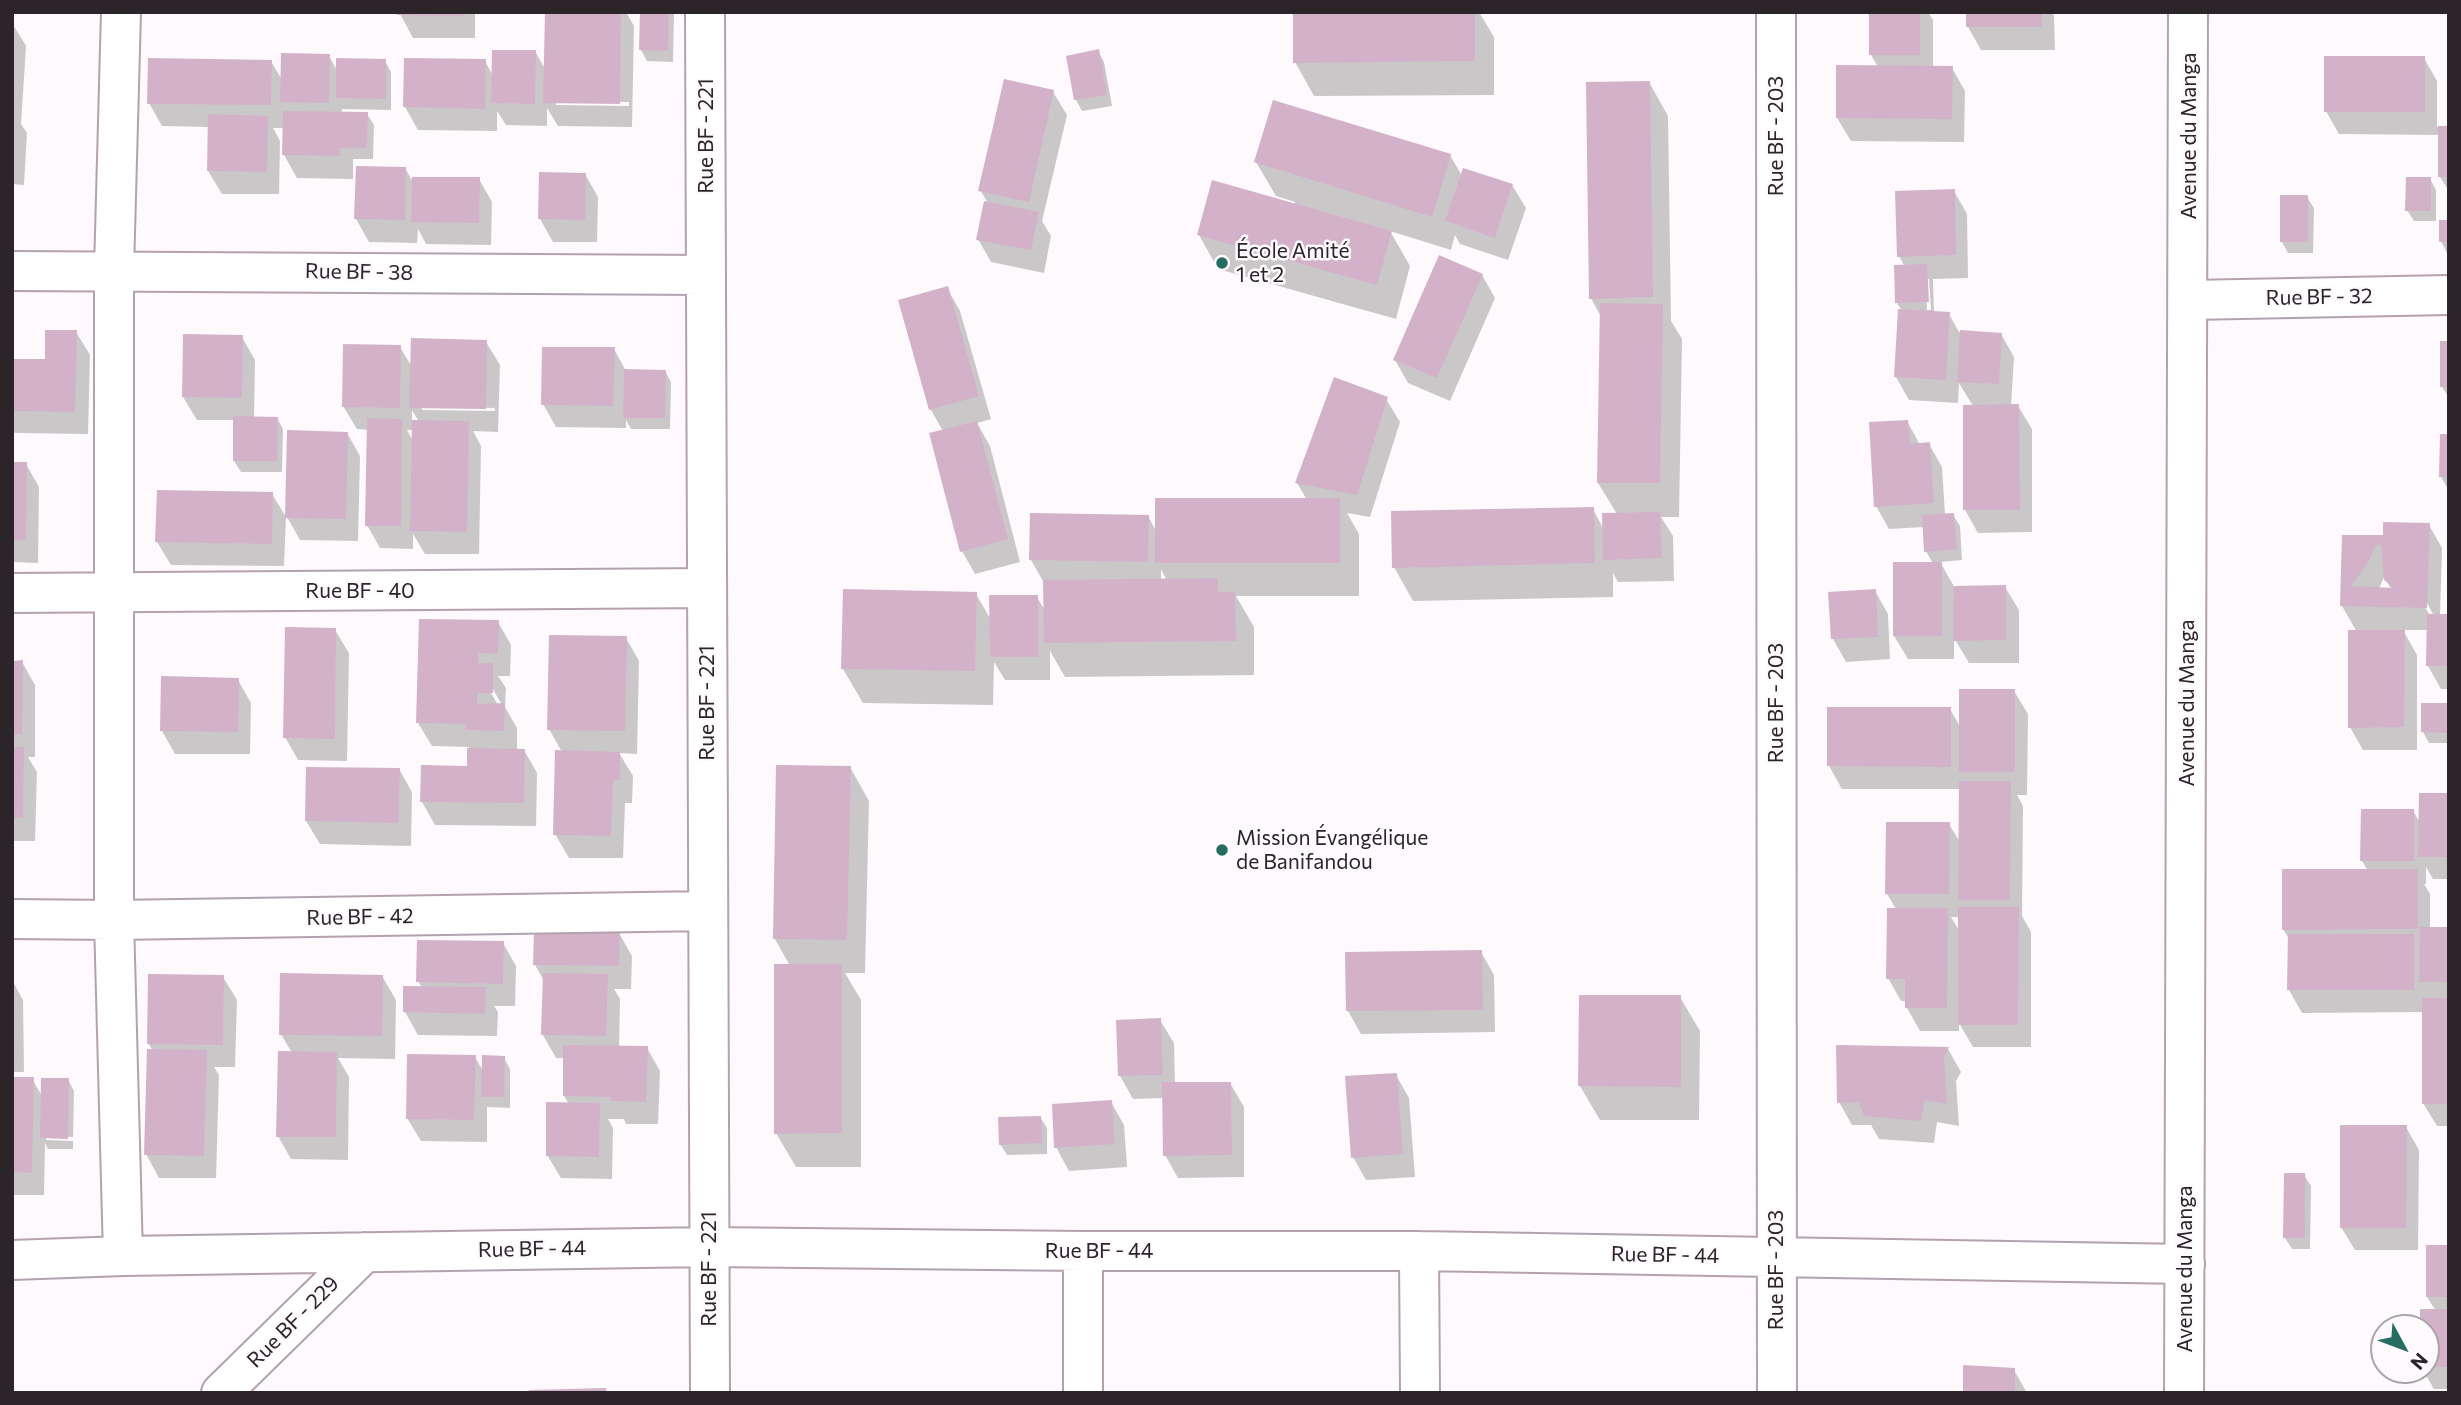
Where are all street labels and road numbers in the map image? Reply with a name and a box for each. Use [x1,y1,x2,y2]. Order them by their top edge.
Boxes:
street label: Avenue du Manga [2176,52,2202,220]
street label: Rue BF - 203 [1763,76,1789,196]
street label: Rue BF - 221 [693,78,719,194]
street label: Rue BF - 38 [305,258,413,286]
street label: Rue BF - 32 [2265,283,2373,311]
street label: Rue BF - 40 [305,578,415,604]
street label: Avenue du Manga [2174,619,2200,787]
street label: Rue BF - 203 [1763,643,1789,763]
street label: Rue BF - 221 [694,645,720,761]
street label: Rue BF - 42 [306,903,414,931]
street label: Avenue du Manga [2172,1185,2198,1353]
street label: Rue BF - 203 [1763,1210,1789,1330]
street label: Rue BF - 221 [696,1211,722,1327]
street label: Rue BF - 44 [478,1235,586,1263]
street label: Rue BF - 44 [1045,1238,1153,1264]
street label: Rue BF - 44 [1611,1241,1719,1269]
street label: Rue BF - 229 [242,1271,344,1373]

